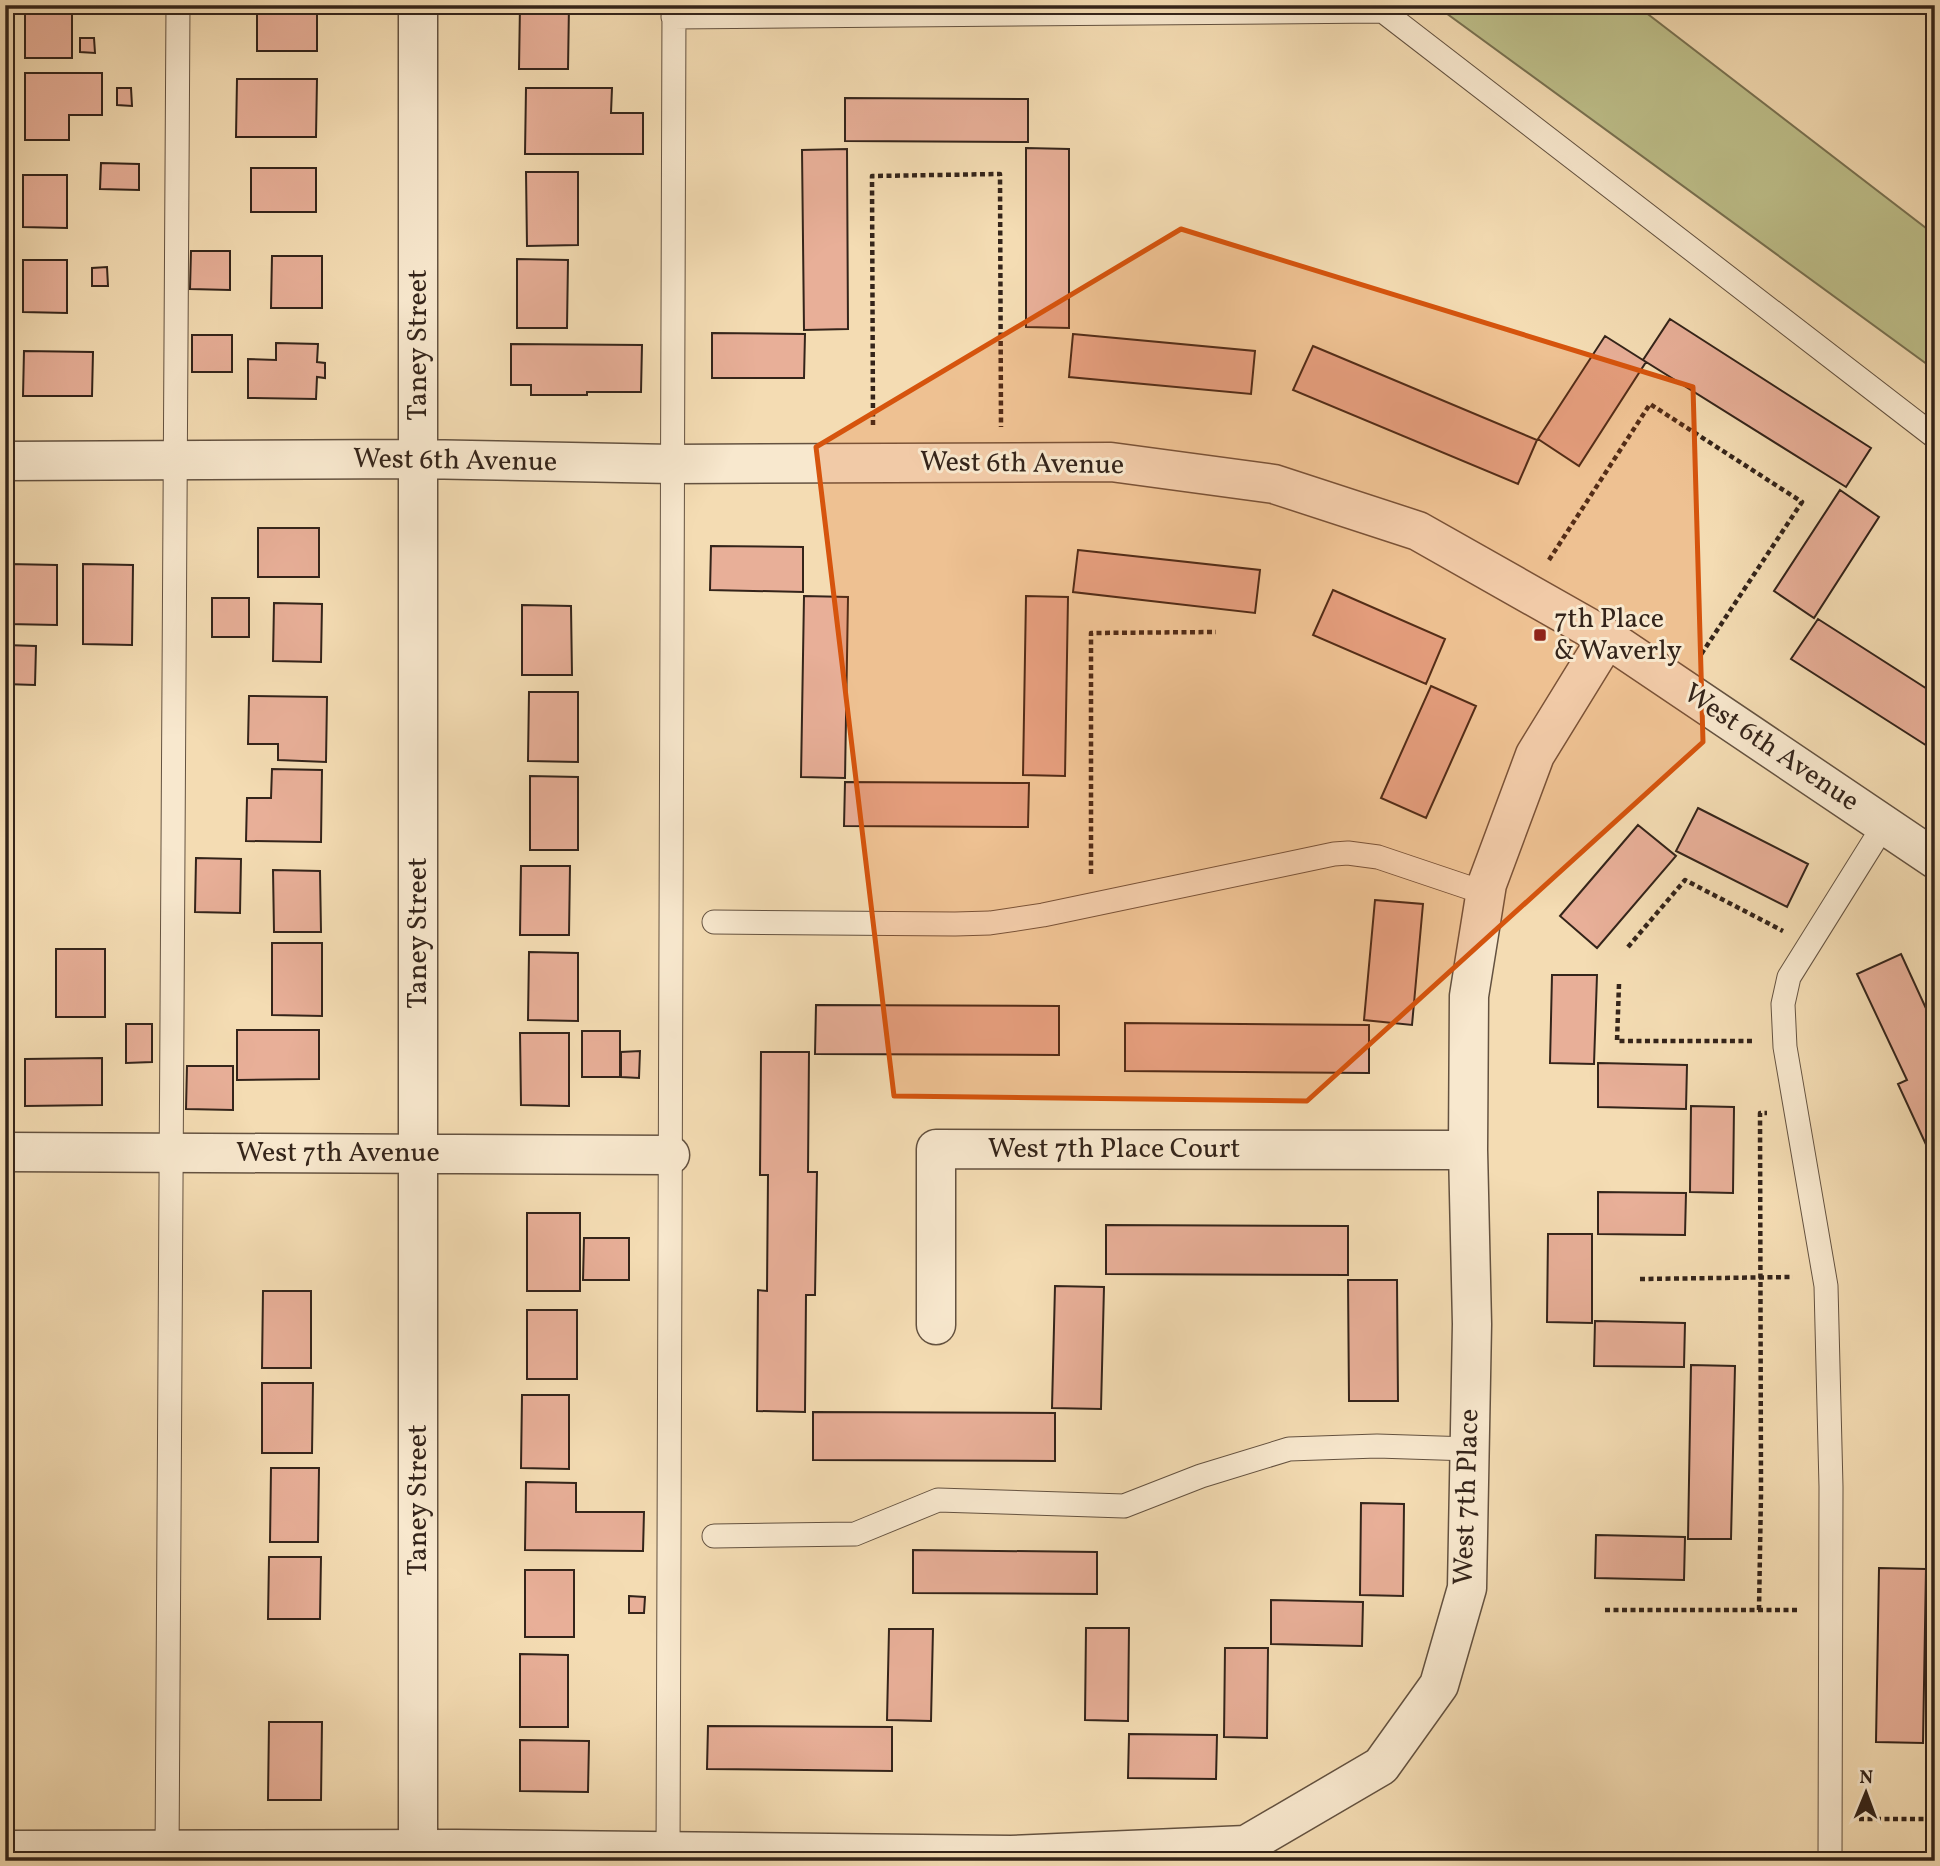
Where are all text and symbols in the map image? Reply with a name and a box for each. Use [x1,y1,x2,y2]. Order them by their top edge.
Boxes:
street label: Taney Street [399,269,438,421]
street label: West 6th Avenue [352,440,558,482]
street label: West 6th Avenue [919,443,1125,485]
place label: 7th Place & Waverly [1554,600,1682,671]
marker: 7th Place & Waverly [1532,627,1548,643]
street label: West 6th Avenue [1675,675,1867,821]
street label: Taney Street [399,857,438,1009]
street label: West 7th Place Court [988,1130,1240,1169]
street label: West 7th Avenue [236,1134,440,1173]
street label: West 7th Place [1444,1408,1490,1586]
street label: Taney Street [399,1424,438,1576]
north arrow [1832,1758,1902,1828]
text: N [1859,1765,1874,1791]

